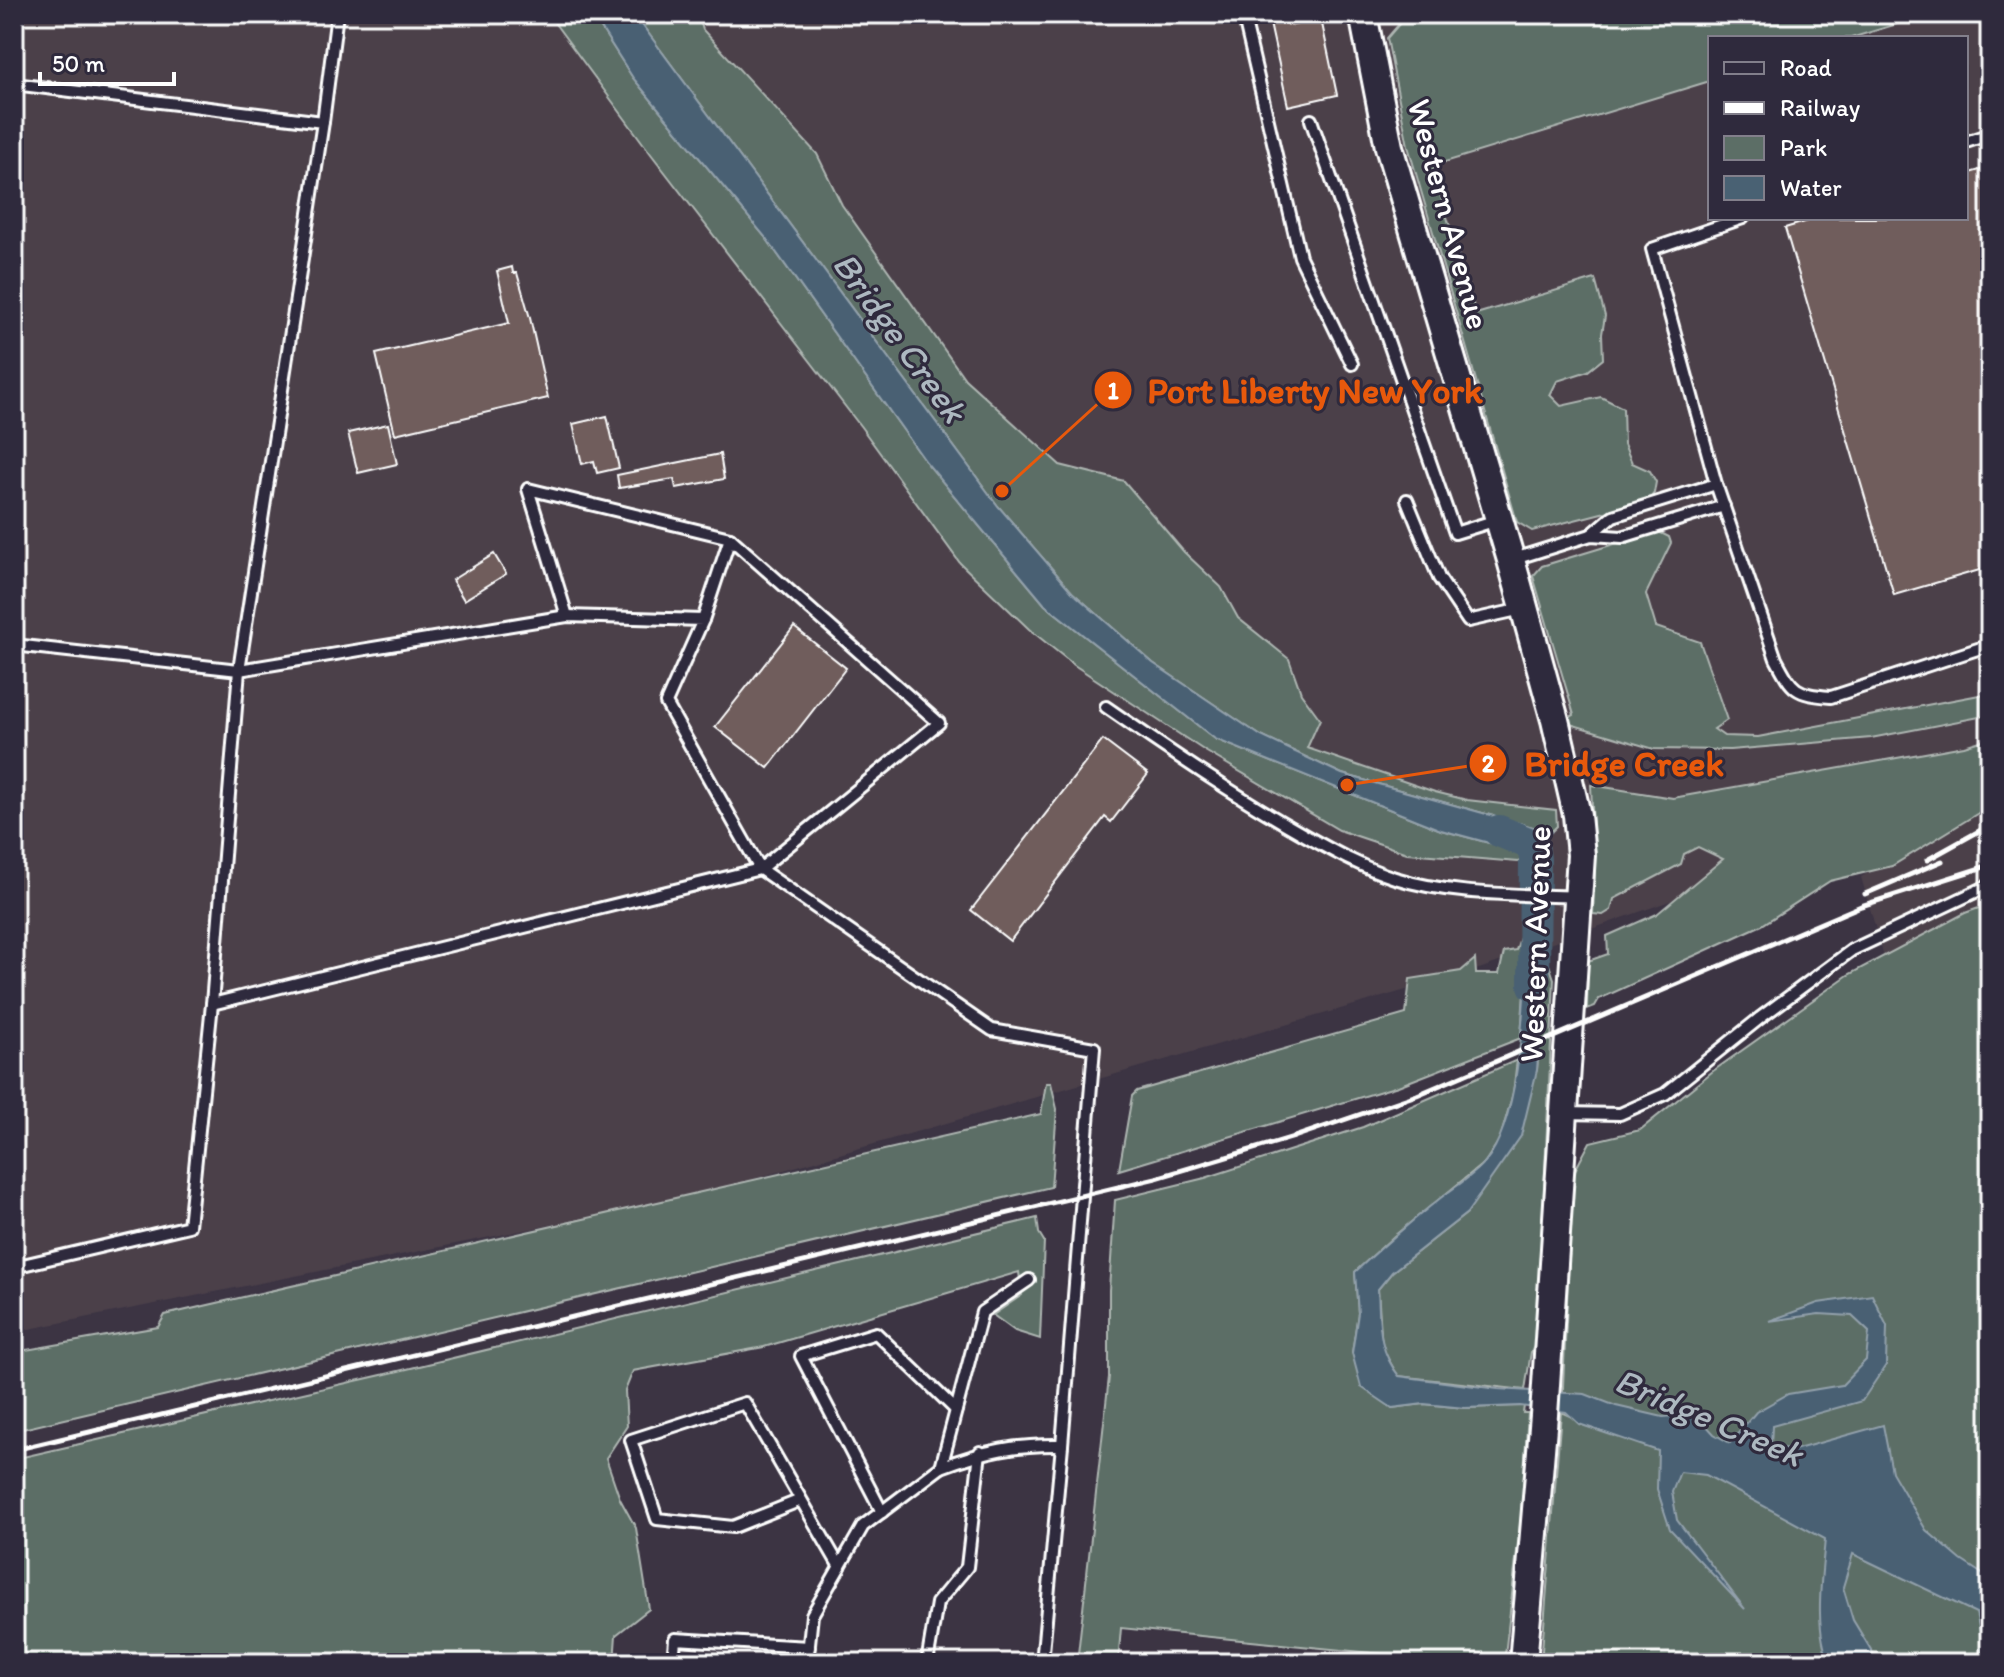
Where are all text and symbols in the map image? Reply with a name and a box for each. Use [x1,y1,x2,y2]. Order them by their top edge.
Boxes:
scale bar [40,36,174,86]
legend [1708,36,1968,220]
text: 50 m [52,49,105,78]
text: Road [1780,53,1832,82]
text: Railway [1780,93,1861,122]
street label: Western Avenue [1399,94,1499,334]
text: Park [1780,133,1827,162]
text: Water [1780,173,1842,202]
water label: Bridge Creek [824,244,978,433]
callout: Port Liberty New York [1093,360,1497,420]
text: Port Liberty New York [1147,369,1483,412]
text: 1 [1107,376,1119,405]
callout: Bridge Creek [1468,733,1740,793]
text: Bridge Creek [1524,742,1724,785]
text: 2 [1482,749,1495,778]
street label: Western Avenue [1510,825,1560,1063]
water label: Bridge Creek [1609,1358,1812,1477]

